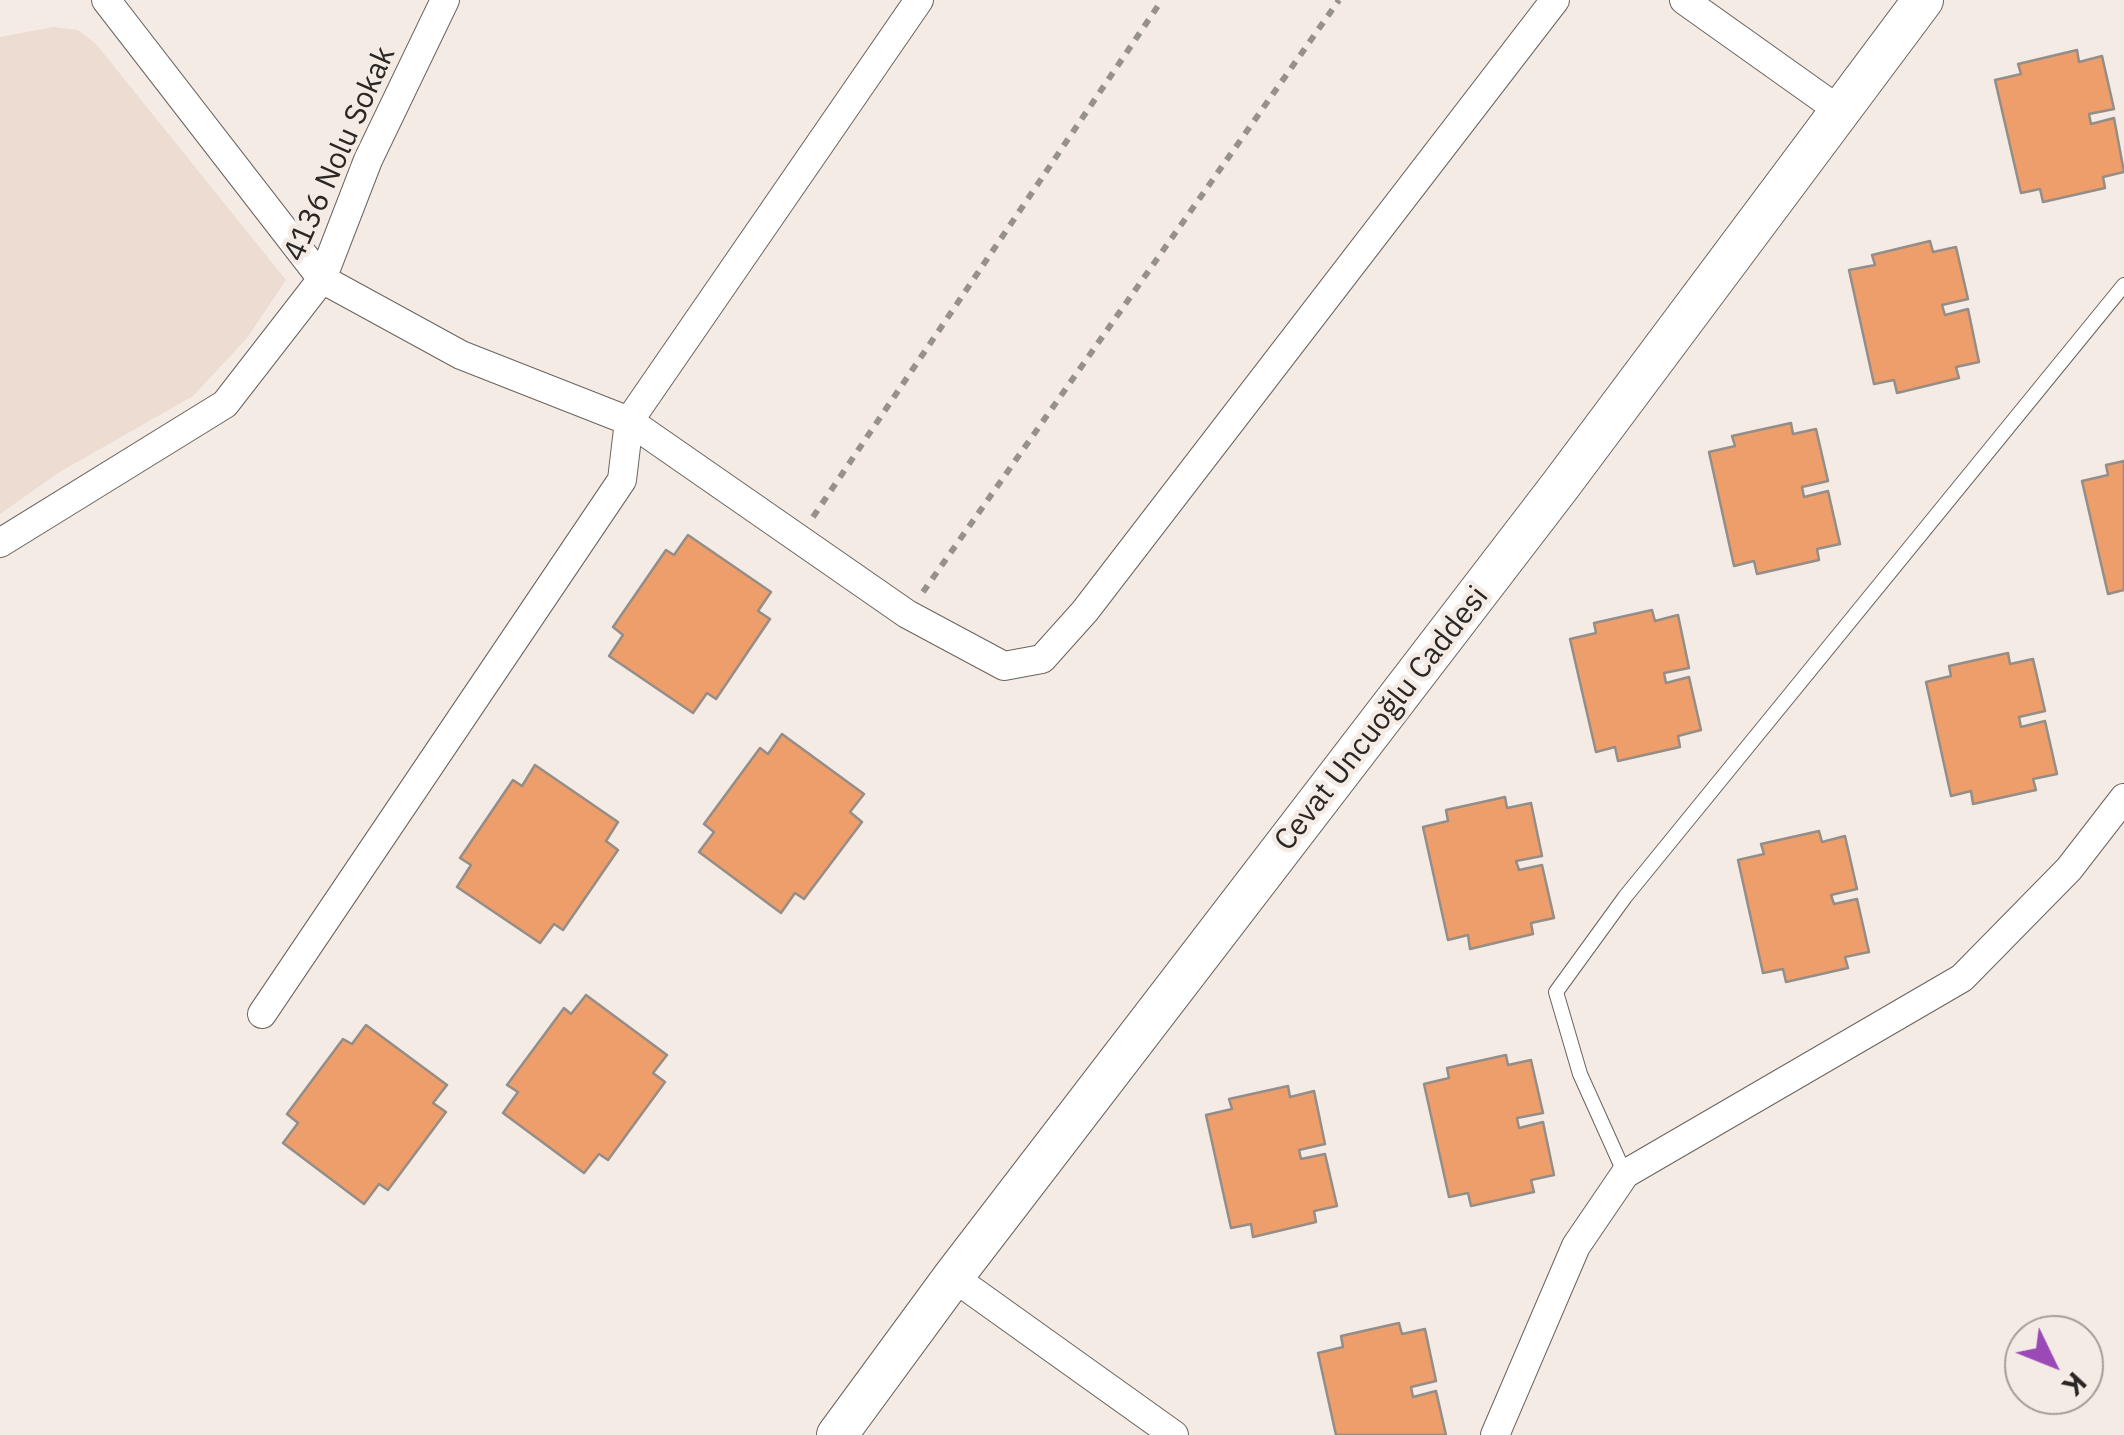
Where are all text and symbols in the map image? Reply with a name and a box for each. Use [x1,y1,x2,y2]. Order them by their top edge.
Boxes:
street label: 4136 Nolu Sokak [277,41,403,267]
street label: Cevat Uncuoğlu Caddesi [1268,580,1496,858]
north arrow [2004,1315,2104,1415]
text: K [2055,1365,2095,1404]

